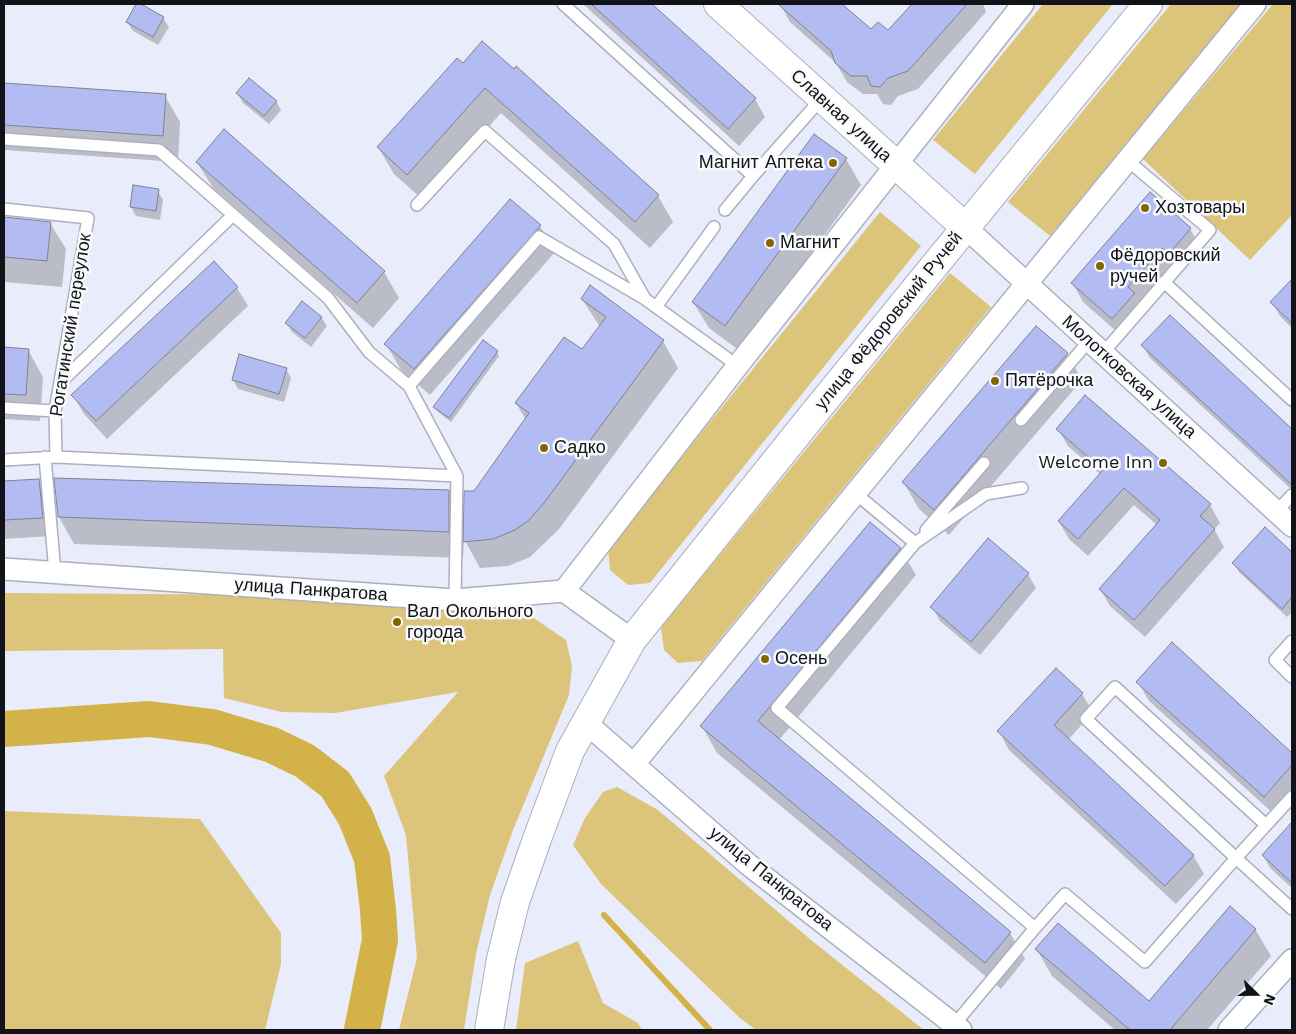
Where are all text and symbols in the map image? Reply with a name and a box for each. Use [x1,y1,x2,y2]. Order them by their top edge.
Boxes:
street label: Славная улица [786,65,896,167]
place label: Магнит Аптека [699,152,823,174]
marker: Магнит Аптека [827,157,839,169]
place label: Хозтовары [1155,197,1245,219]
marker: Хозтовары [1139,202,1151,214]
street label: улица Фёдоровский Ручей [811,228,967,414]
street label: Рогатинский переулок [46,232,96,418]
place label: Магнит [780,232,840,254]
marker: Магнит [764,237,776,249]
place label: Фёдоровский ручей [1110,245,1221,288]
marker: Фёдоровский ручей [1094,260,1106,272]
street label: Молотковская улица [1057,311,1201,443]
place label: Пятёрочка [1005,370,1093,392]
marker: Пятёрочка [989,375,1001,387]
place label: Садко [554,437,606,459]
marker: Садко [538,442,550,454]
place label: Welcome Inn [1038,452,1153,474]
marker: Welcome Inn [1157,457,1169,469]
street label: улица Панкратова [234,574,388,606]
place label: Вал Окольного города [407,601,533,644]
marker: Вал Окольного города [391,616,403,628]
place label: Осень [775,648,827,670]
marker: Осень [759,653,771,665]
street label: улица Панкратова [705,822,837,936]
north arrow [1231,969,1281,1019]
text: N [1261,992,1279,1007]

